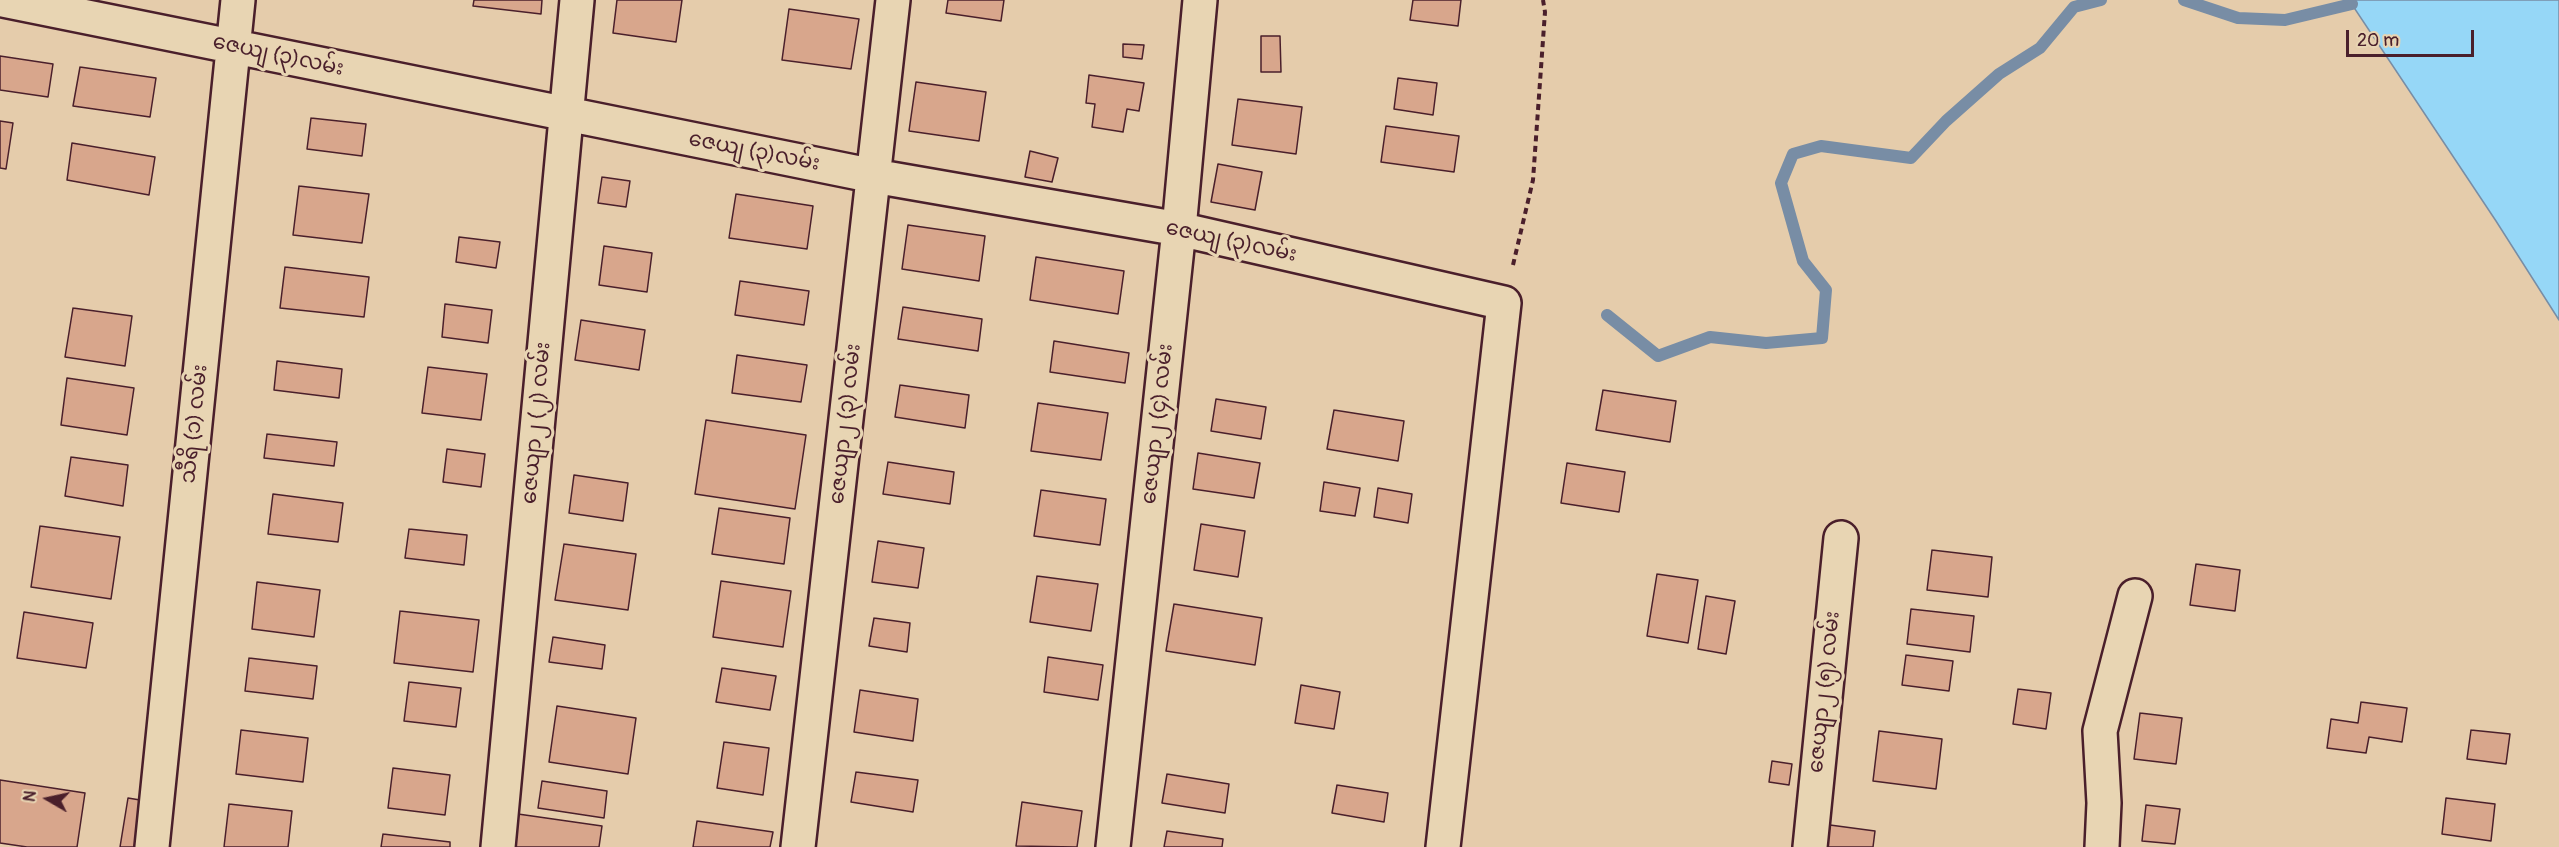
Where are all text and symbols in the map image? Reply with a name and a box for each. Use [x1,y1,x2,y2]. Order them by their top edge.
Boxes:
scale bar [2349,18,2476,56]
text: 20 m [2357,29,2399,52]
street label: ဇေယျ (၃)လမ်း [210,30,346,82]
street label: ဇေယျ (၃)လမ်း [686,127,822,177]
street label: ဇေယျ (၃)လမ်း [1163,216,1299,268]
street label: ဇေယျာ၂ (၂) လမ်း [517,341,557,505]
street label: ဇေယျာ၂ (၃) လမ်း [825,342,867,506]
street label: ဇေယျာ၂ (၄) လမ်း [1137,342,1179,506]
street label: သီရိ (၁) လမ်း [176,363,214,485]
street label: ဇေယျာ၂ (၅) လမ်း [1804,610,1846,774]
north arrow [18,769,78,829]
text: N [19,789,41,803]

